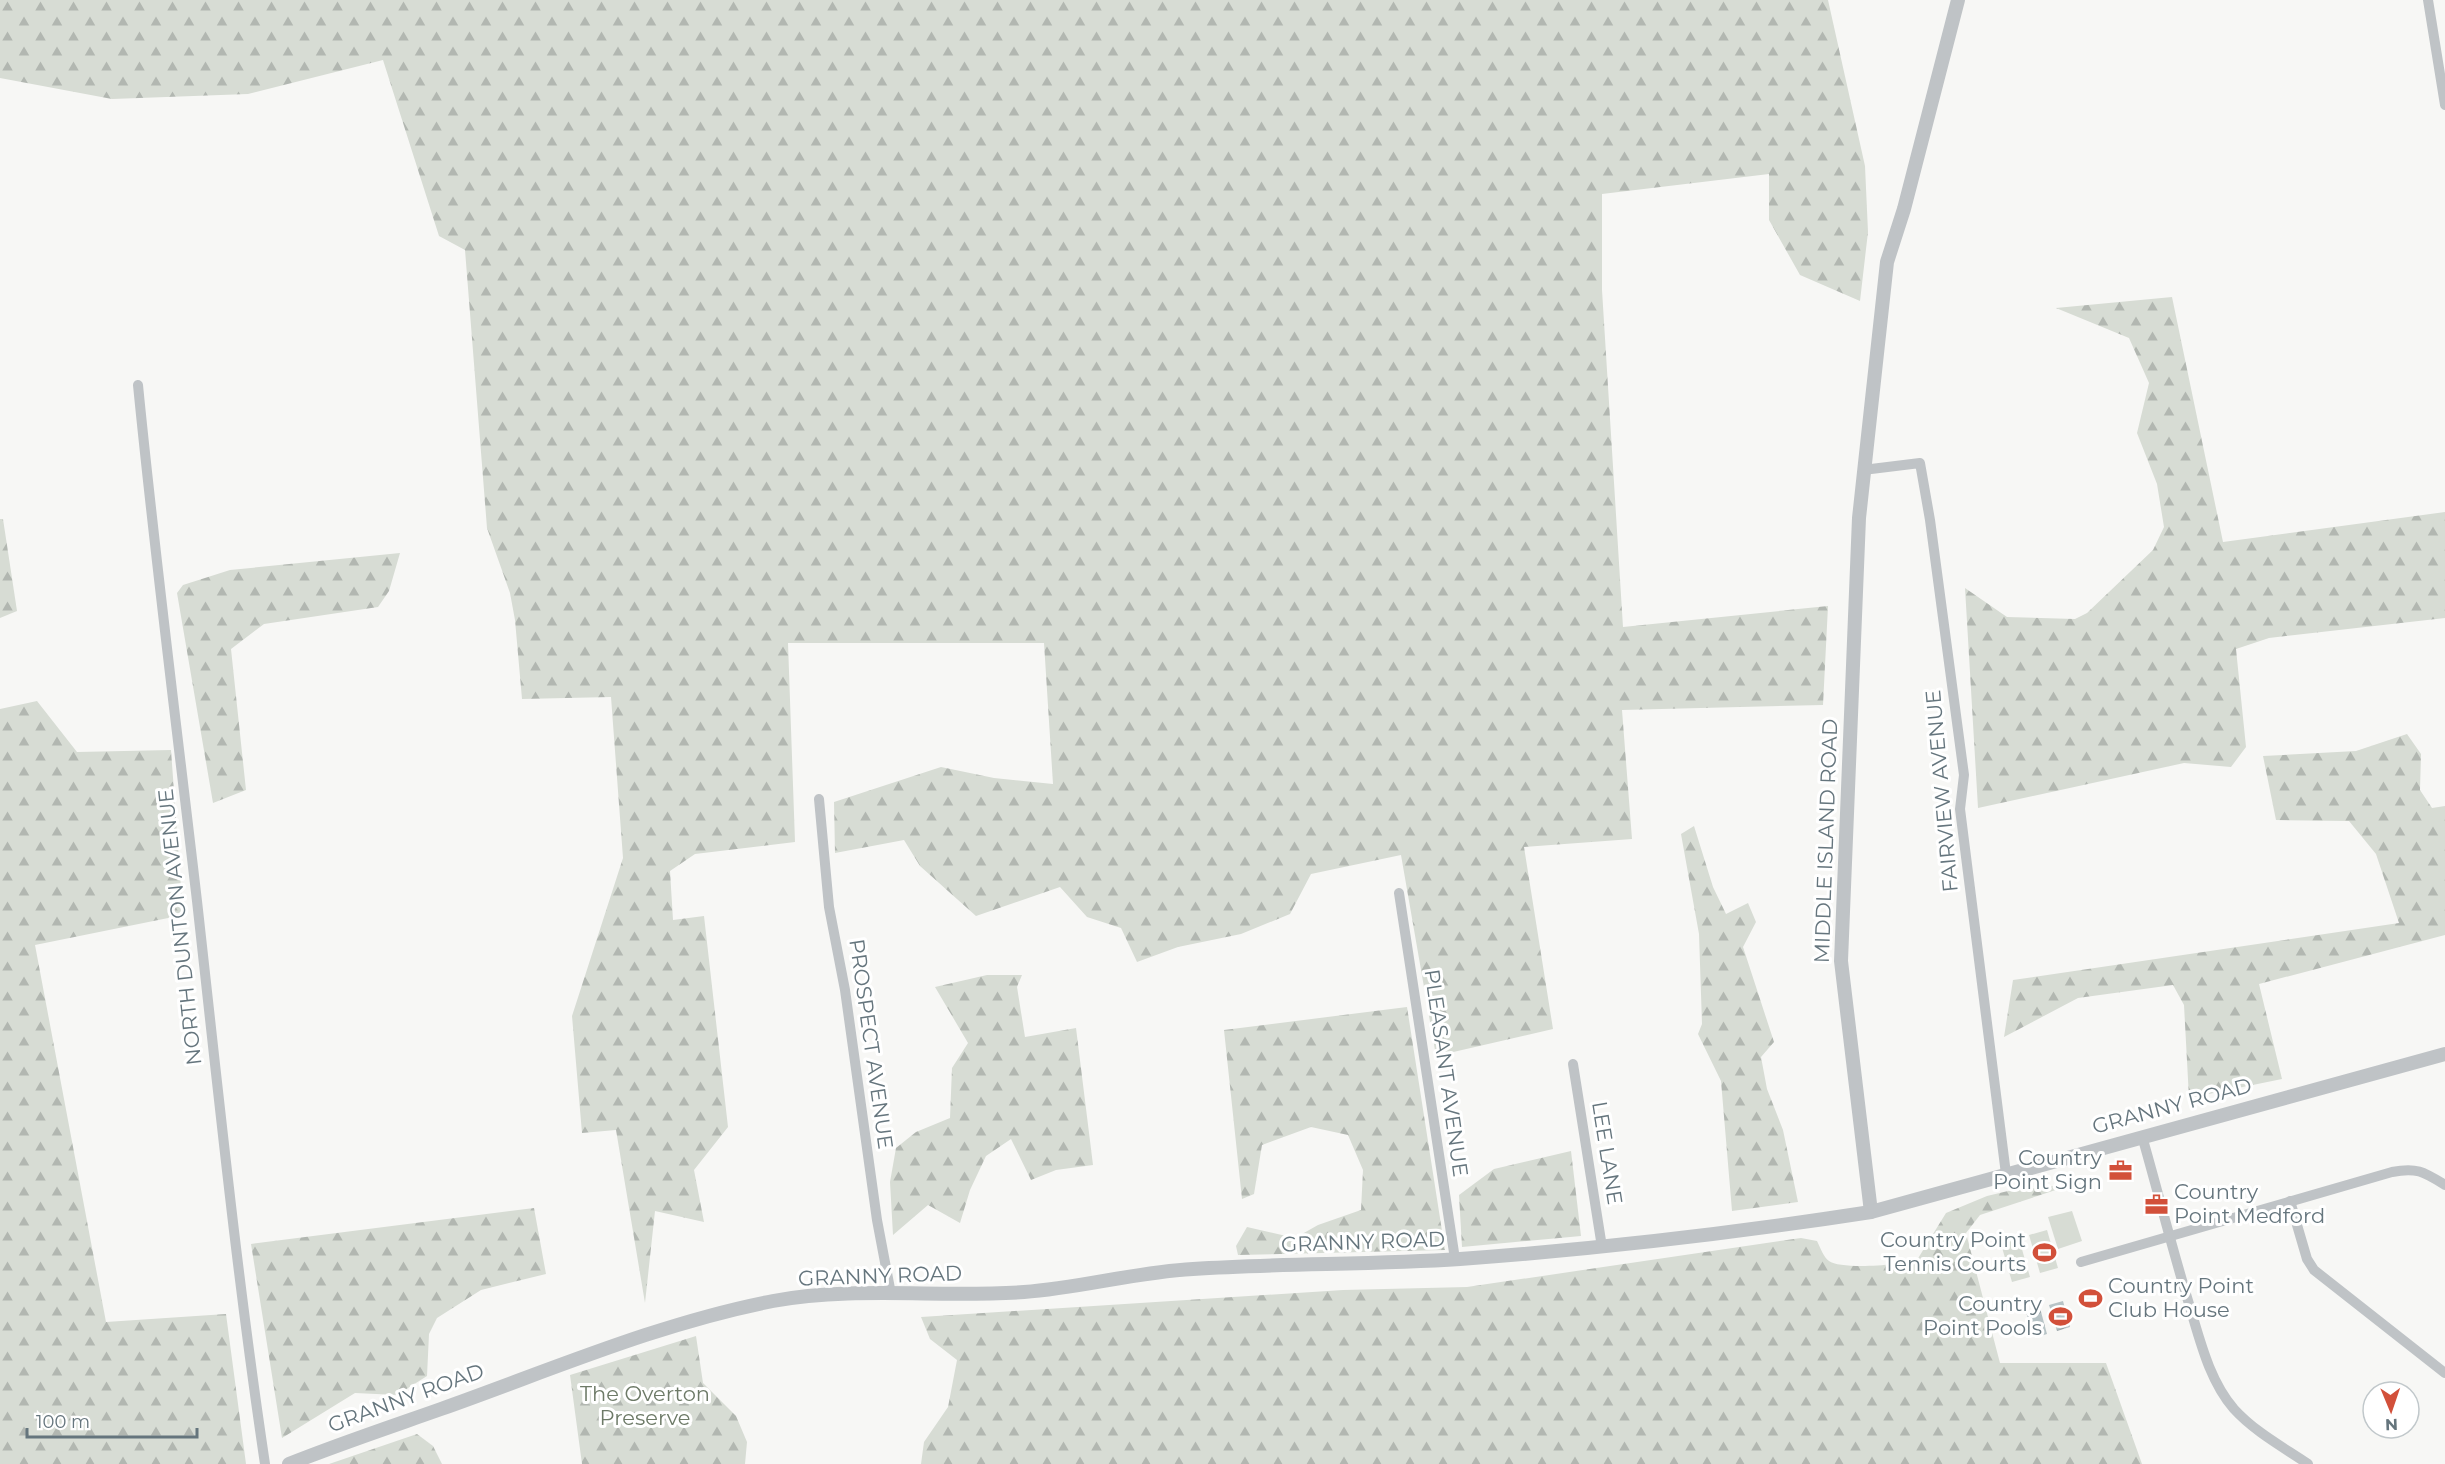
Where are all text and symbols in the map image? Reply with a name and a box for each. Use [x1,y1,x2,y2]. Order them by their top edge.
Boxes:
street label: FAIRVIEW AVENUE [1920,689,1963,893]
street label: MIDDLE ISLAND ROAD [1809,718,1842,964]
street label: NORTH DUNTON AVENUE [153,788,206,1067]
street label: PROSPECT AVENUE [844,937,899,1151]
street label: PLEASANT AVENUE [1420,968,1473,1178]
street label: GRANNY ROAD [2089,1072,2254,1139]
street label: LEE LANE [1587,1099,1628,1206]
place label: Country Point Sign [1993,1145,2103,1194]
office icon: Country Point Sign [2107,1157,2133,1183]
place label: Country Point Medford [2174,1179,2325,1228]
office icon: Country Point Medford [2143,1191,2169,1217]
street label: GRANNY ROAD [1281,1226,1445,1257]
place label: Country Point Tennis Courts [1880,1227,2026,1276]
sports icon: Country Point Tennis Courts [2031,1239,2057,1265]
street label: GRANNY ROAD [798,1260,962,1291]
place label: Country Point Club House [2108,1273,2254,1322]
sports icon: Country Point Club House [2077,1285,2103,1311]
place label: Country Point Pools [1923,1291,2043,1340]
sports icon: Country Point Pools [2047,1303,2073,1329]
street label: GRANNY ROAD [324,1358,487,1437]
north arrow [2361,1380,2421,1440]
park label: The Overton Preserve [580,1381,710,1430]
scale bar [27,1401,196,1439]
text: 100 m [36,1411,90,1433]
text: N [2385,1415,2398,1434]

